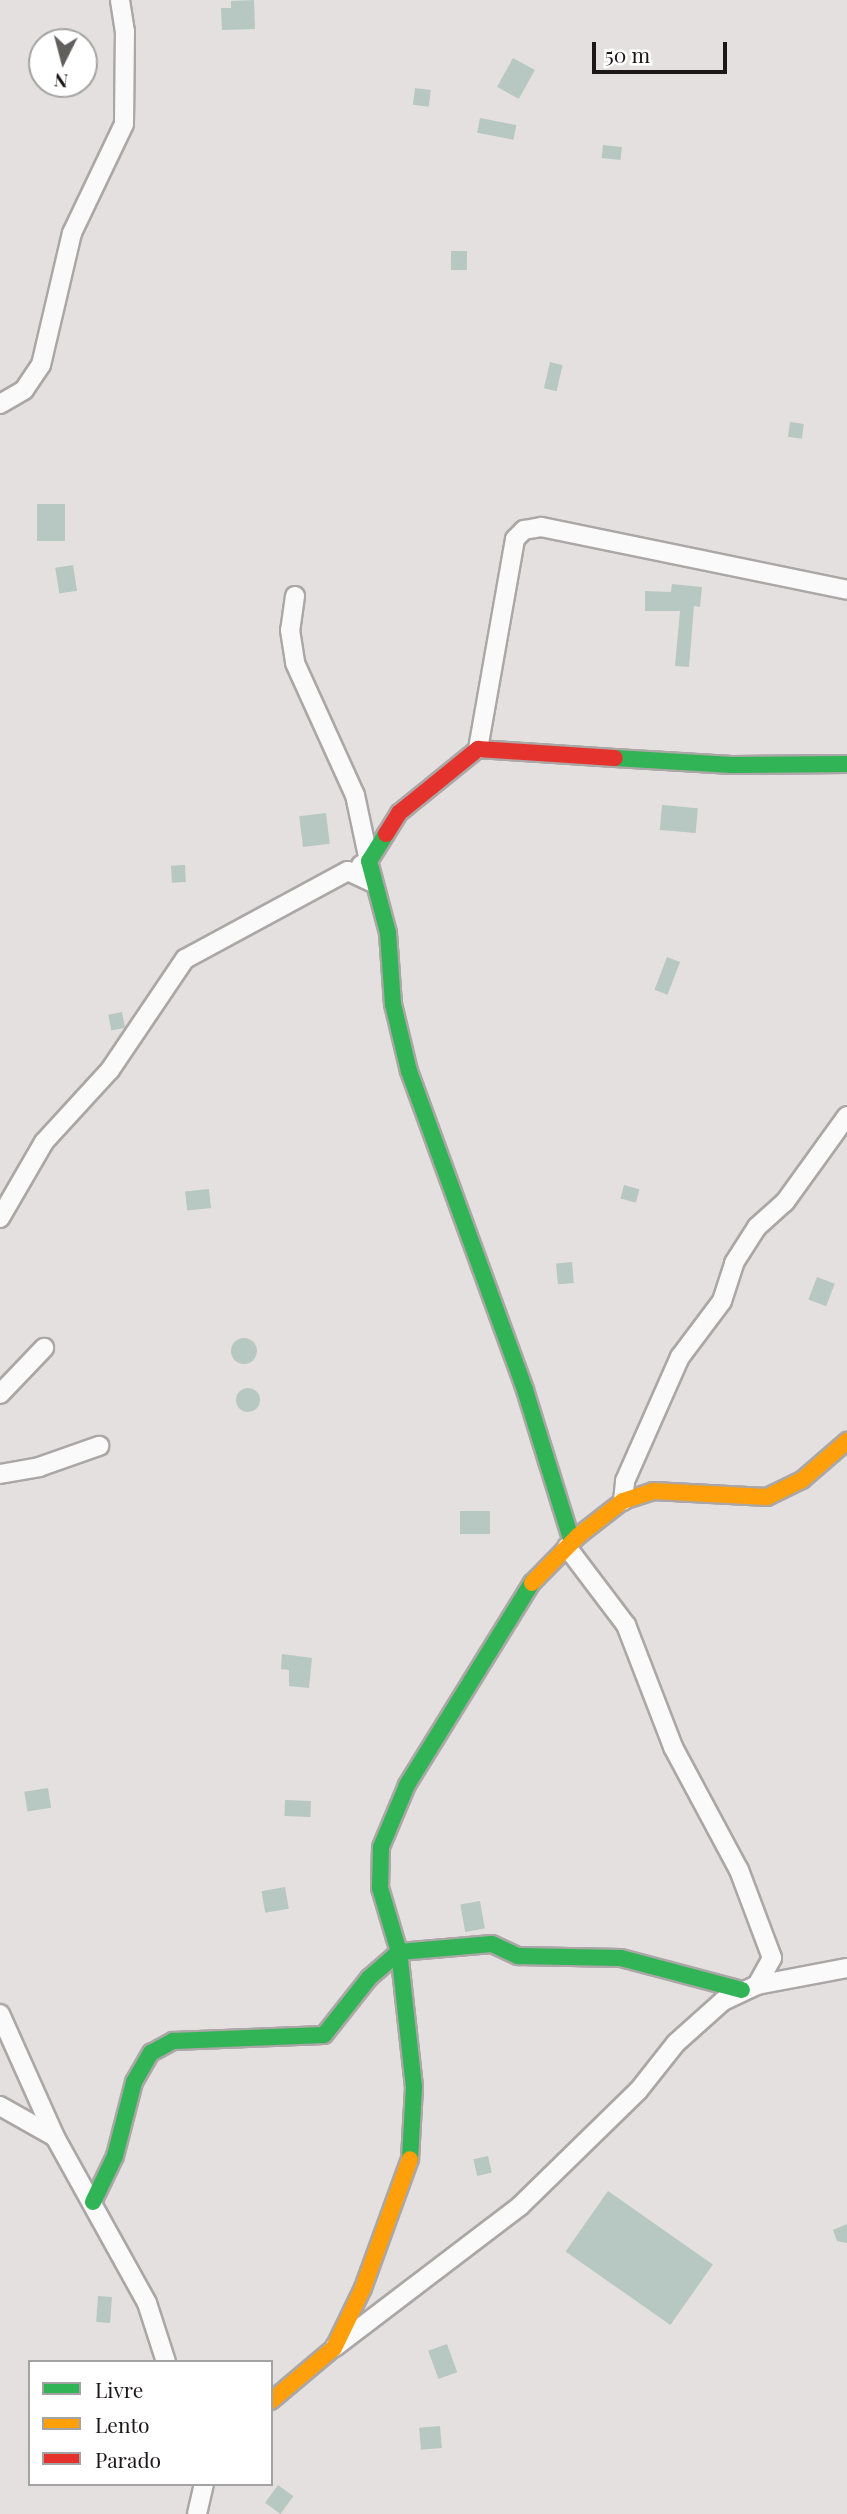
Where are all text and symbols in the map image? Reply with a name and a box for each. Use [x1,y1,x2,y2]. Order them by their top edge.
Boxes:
north arrow [28,28,98,98]
scale bar [595,28,730,72]
text: 50 m [605,40,650,68]
text: N [53,68,69,96]
legend [28,2360,273,2486]
text: Livre [95,2375,143,2403]
text: Lento [95,2410,149,2438]
text: Parado [95,2445,161,2473]

